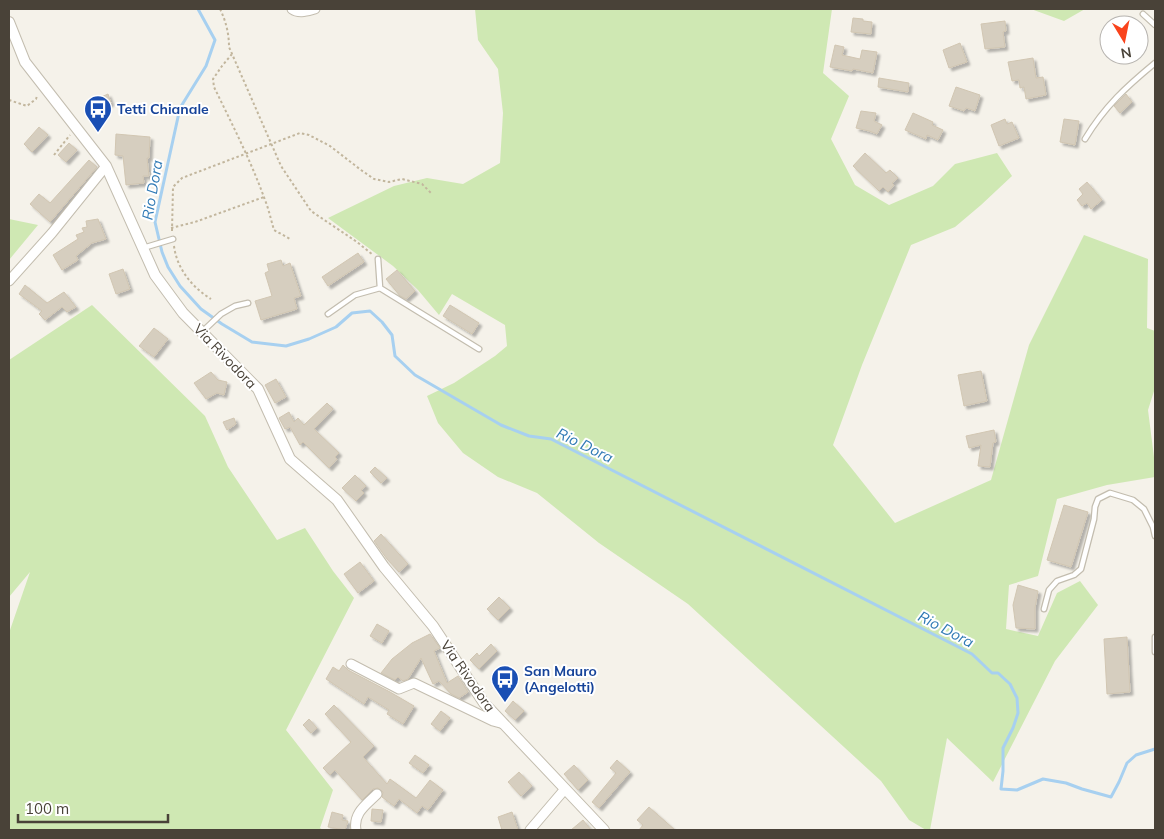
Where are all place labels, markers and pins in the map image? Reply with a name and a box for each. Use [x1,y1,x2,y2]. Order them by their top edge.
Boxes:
bus stop icon: Tetti Chianale [83,94,113,133]
place label: Tetti Chianale [117,100,209,118]
place label: San Mauro (Angelotti) [524,662,597,696]
bus stop icon: San Mauro (Angelotti) [490,664,520,703]

